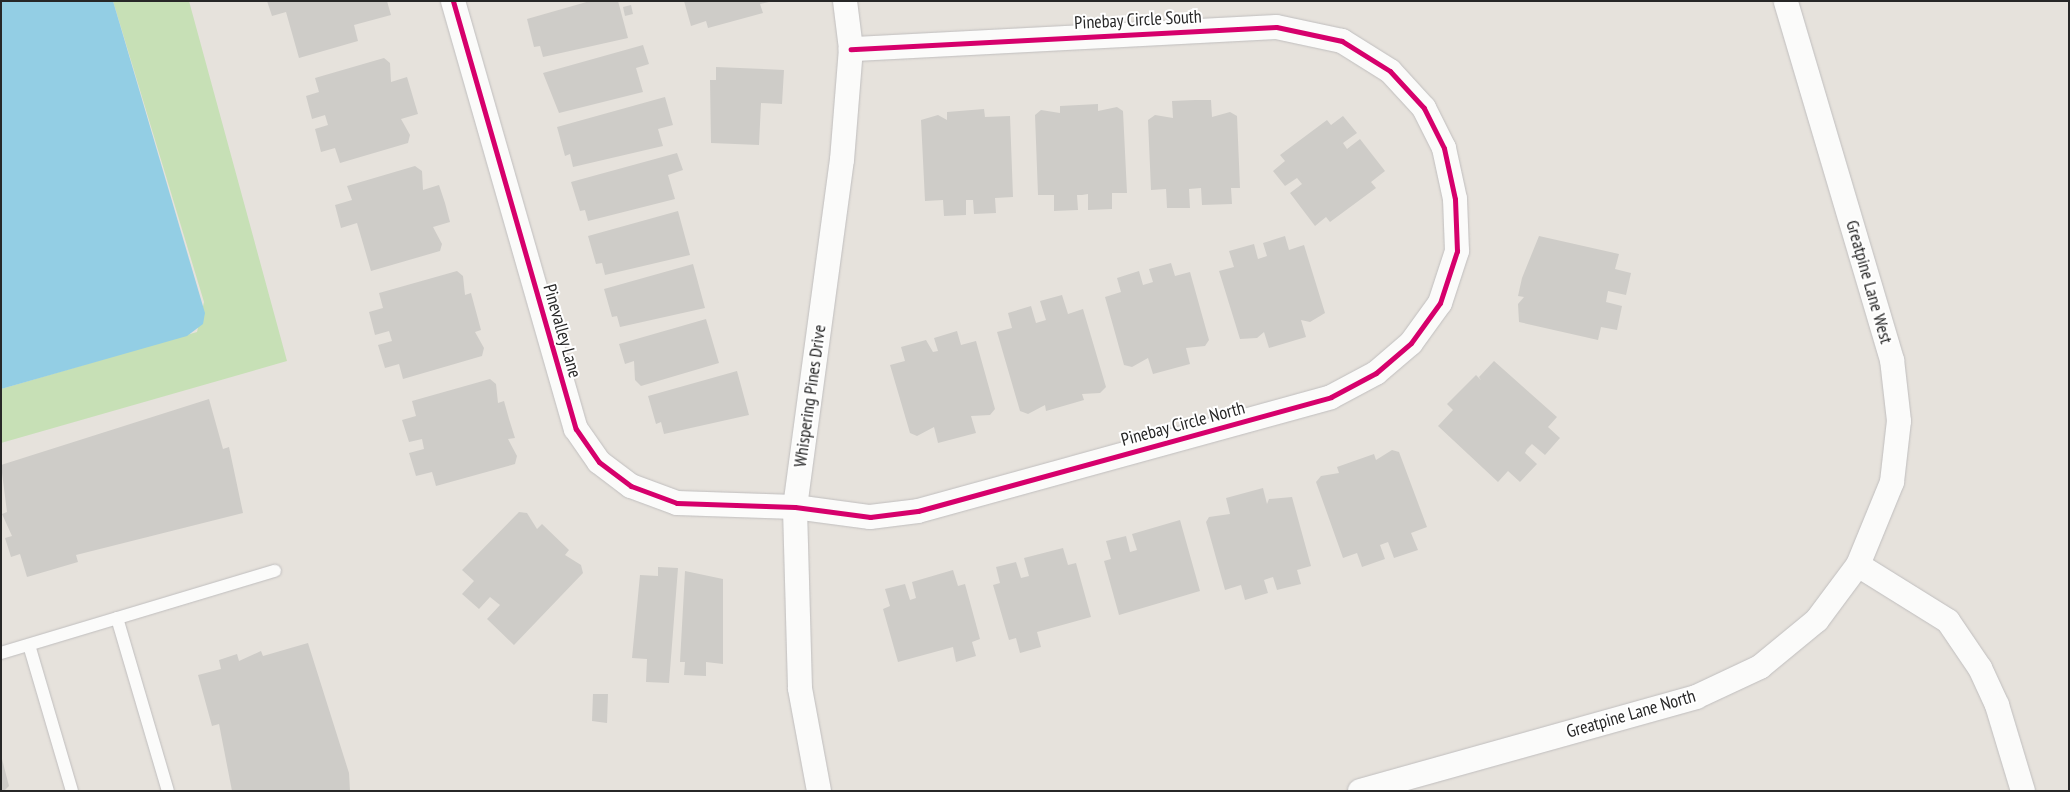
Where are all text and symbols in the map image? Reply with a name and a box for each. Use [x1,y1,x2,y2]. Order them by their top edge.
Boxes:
street label: Pinebay Circle South [1073,6,1203,34]
street label: Greatpine Lane West [1841,218,1897,346]
street label: Pinevalley Lane [538,281,586,381]
street label: Whispering Pines Drive [789,323,831,469]
street label: Pinebay Circle North [1119,397,1247,451]
street label: Greatpine Lane North [1564,685,1698,743]

